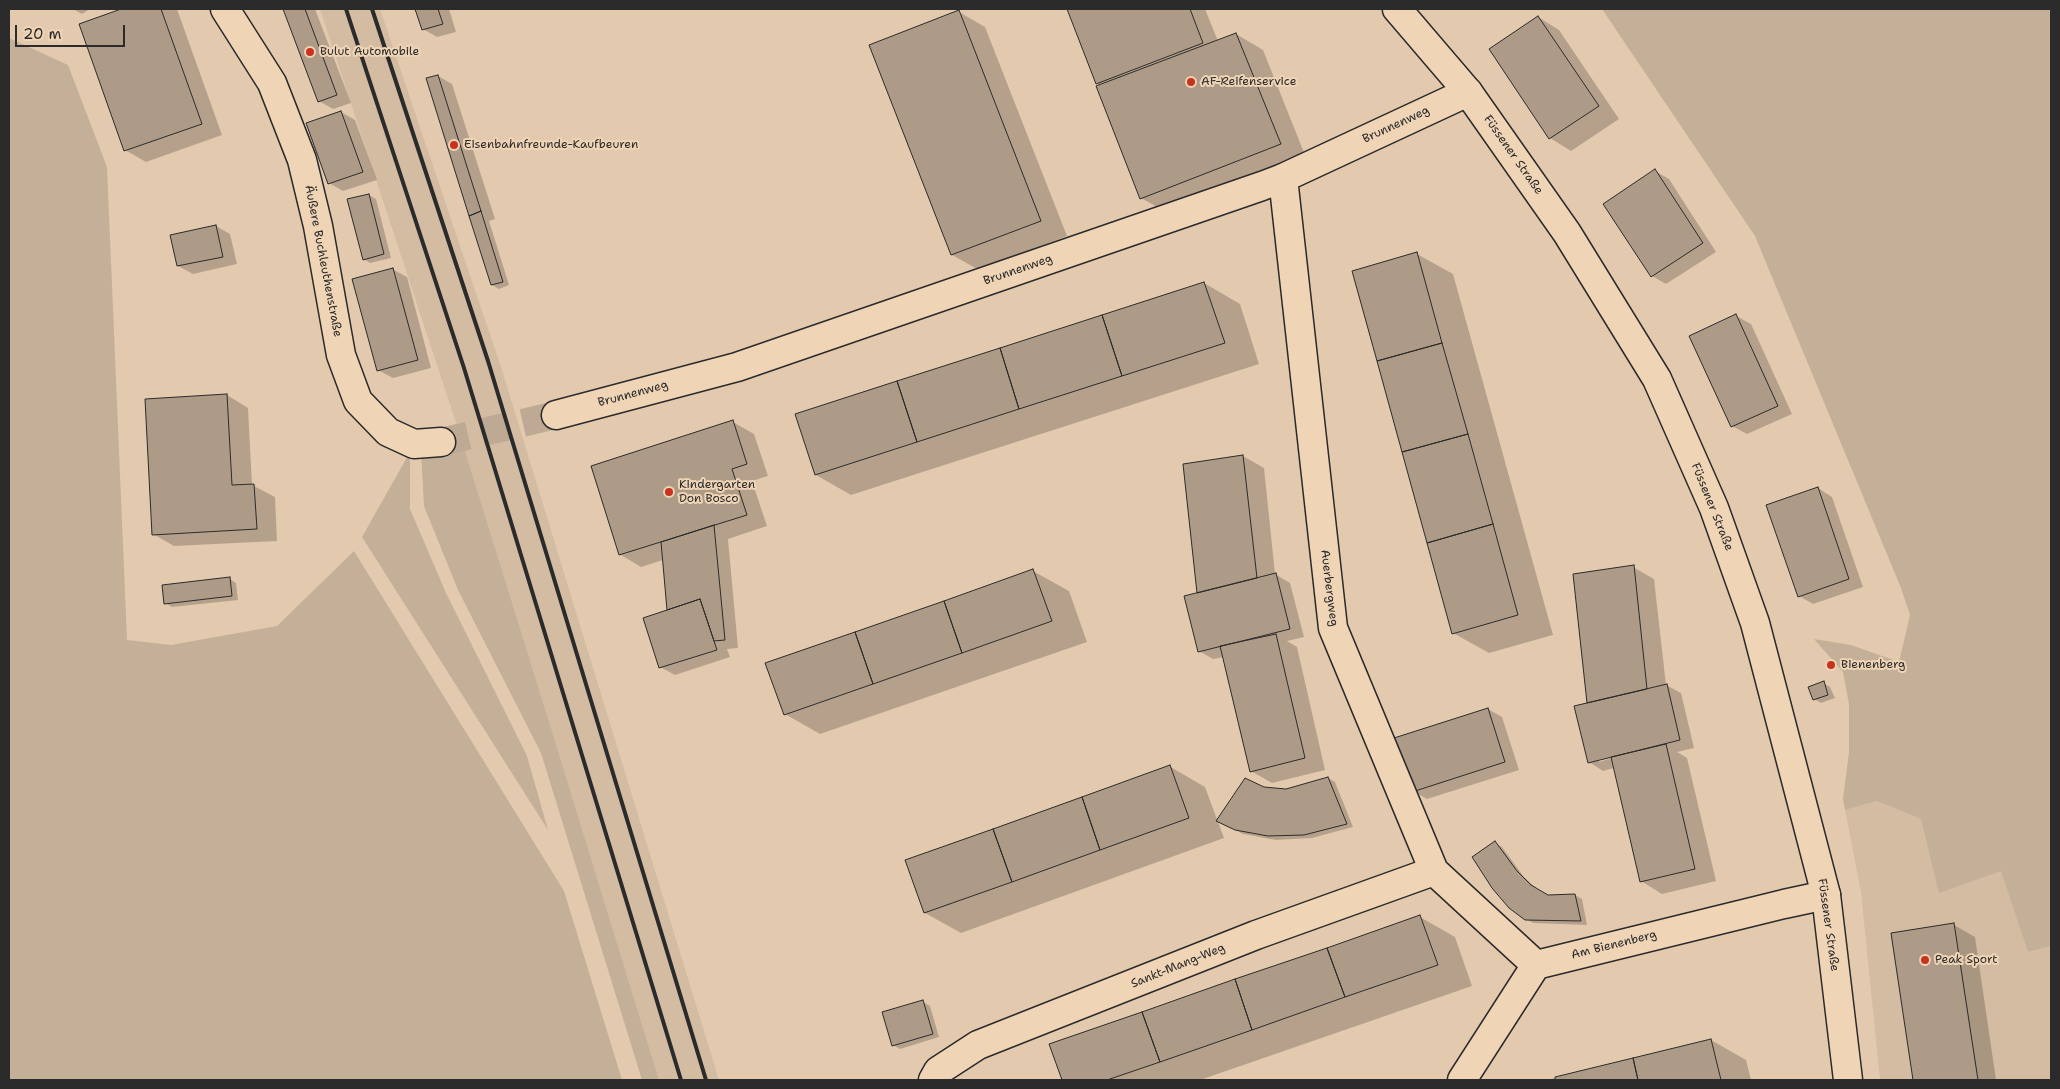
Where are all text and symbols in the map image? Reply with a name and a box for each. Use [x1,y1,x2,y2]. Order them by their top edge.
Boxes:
scale bar [18,15,128,47]
text: 20 m [23,24,62,44]
place label: Bulut Automobile [320,45,419,59]
marker: Bulut Automobile [304,46,316,58]
place label: AF-Reifenservice [1201,75,1296,89]
marker: AF-Reifenservice [1185,76,1197,88]
street label: Brunnenweg [1360,103,1432,147]
street label: Füssener Straße [1480,113,1546,197]
place label: Eisenbahnfreunde-Kaufbeuren [464,138,638,152]
marker: Eisenbahnfreunde-Kaufbeuren [448,139,460,151]
street label: Äußere Buchleuthenstraße [301,184,345,338]
street label: Brunnenweg [982,251,1054,289]
street label: Brunnenweg [596,378,670,410]
street label: Füssener Straße [1688,461,1736,553]
place label: Kindergarten Don Bosco [679,478,755,506]
marker: Kindergarten Don Bosco [663,486,675,498]
street label: Auerbergweg [1317,549,1341,627]
place label: Bienenberg [1841,658,1905,672]
marker: Bienenberg [1825,659,1837,671]
street label: Füssener Straße [1814,878,1842,972]
street label: Am Bienenberg [1570,927,1658,963]
street label: Sankt-Mang-Weg [1129,941,1227,991]
place label: Peak Sport [1935,953,1997,967]
marker: Peak Sport [1919,954,1931,966]

